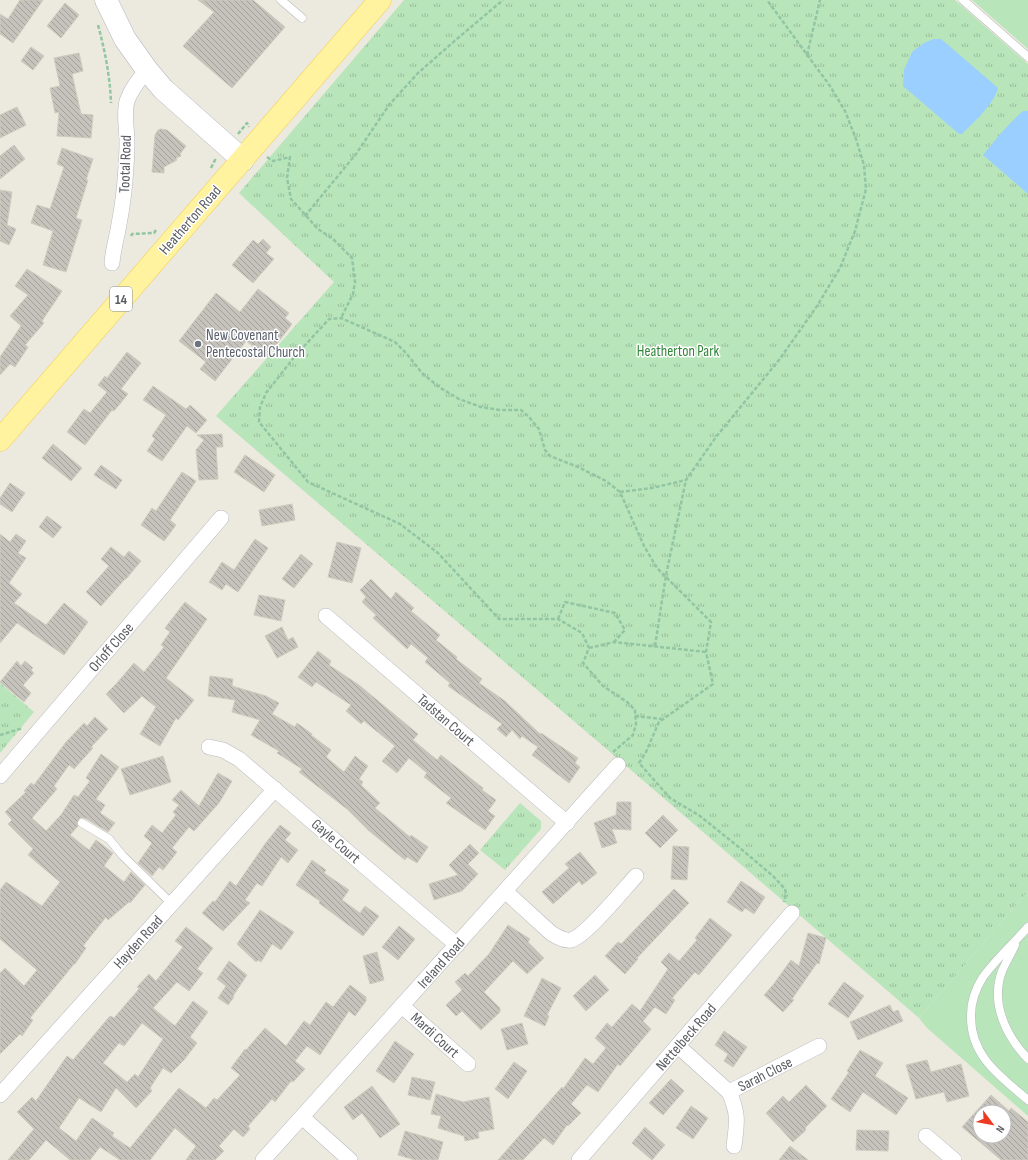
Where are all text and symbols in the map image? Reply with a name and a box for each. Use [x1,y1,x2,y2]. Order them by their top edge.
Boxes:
street label: Tootal Road [115,135,136,193]
street label: Heatherton Road [155,182,226,259]
road number: 14 [110,287,132,311]
place label: New Covenant Pentecostal Church [206,326,305,362]
marker: New Covenant Pentecostal Church [193,339,203,349]
park label: Heatherton Park [637,342,719,361]
street label: Orloff Close [85,619,138,676]
street label: Tadstan Court [413,690,479,751]
street label: Gayle Court [307,815,364,868]
street label: Hayden Road [110,912,167,973]
street label: Ireland Road [414,934,469,993]
street label: Nettelbeck Road [652,1000,721,1075]
street label: Mardi Court [406,1009,463,1062]
street label: Sarah Close [735,1053,796,1096]
north arrow [972,1104,1012,1144]
text: N [993,1123,1007,1135]

